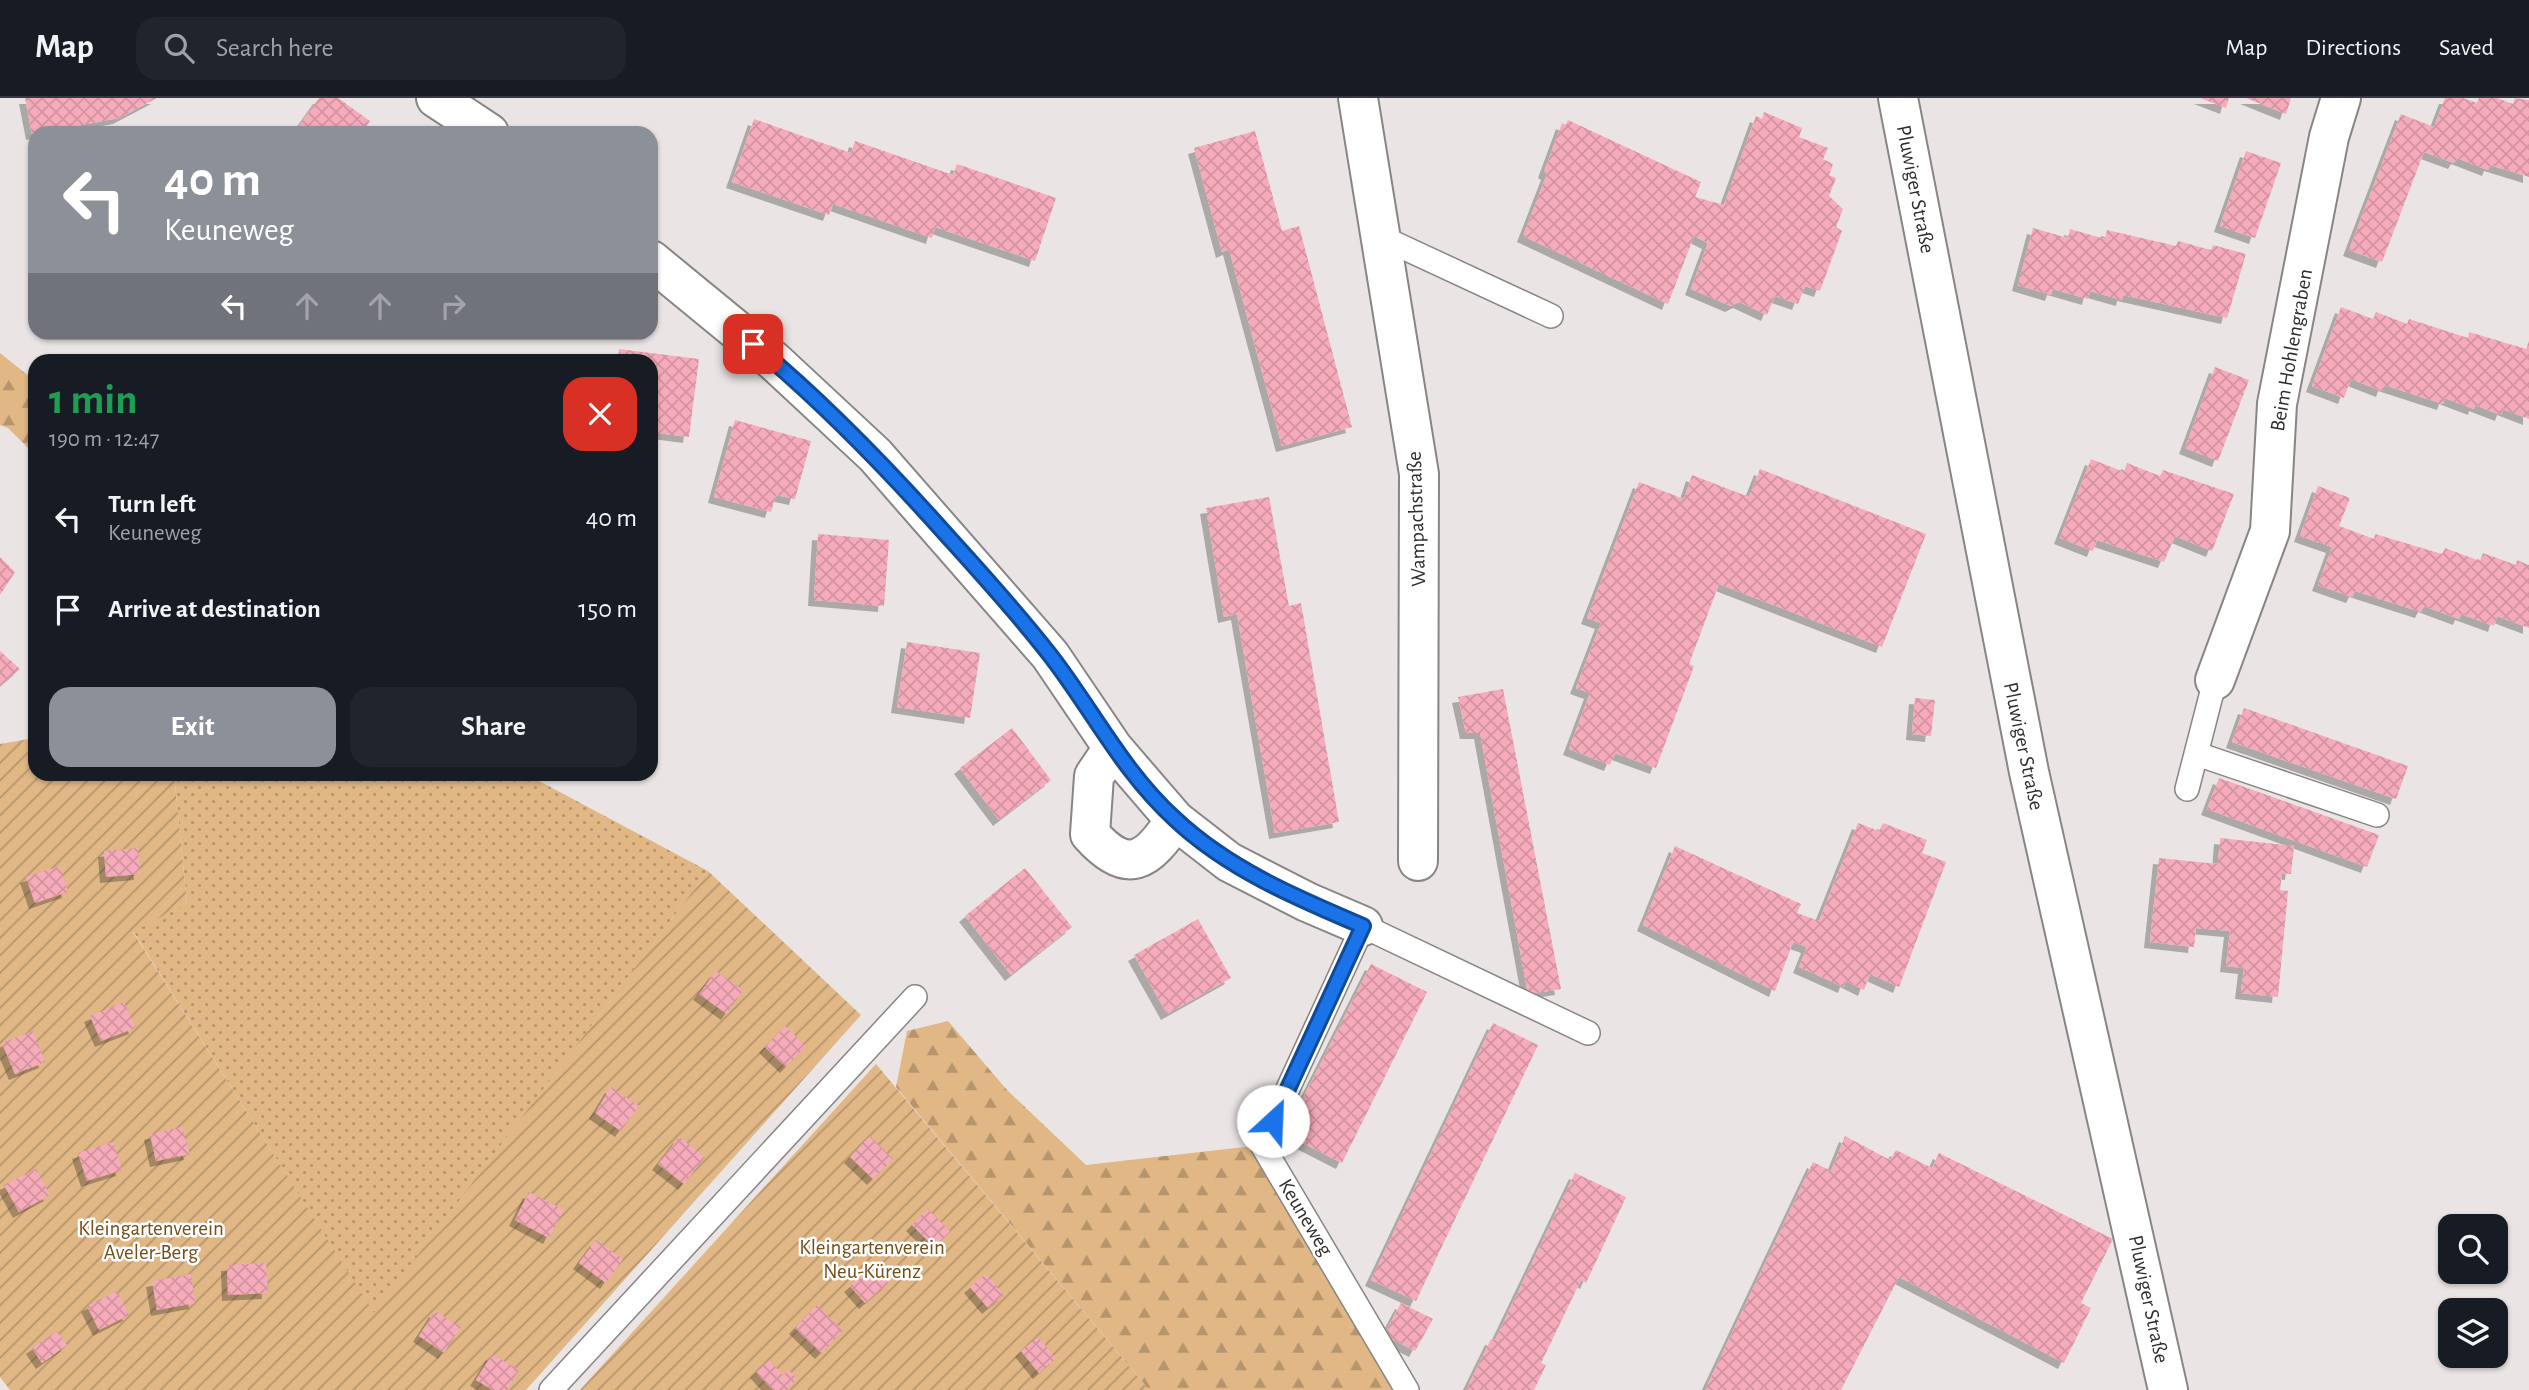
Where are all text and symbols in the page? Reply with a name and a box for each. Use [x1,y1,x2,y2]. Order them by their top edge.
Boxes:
search box [136,17,626,80]
icon: search [160,29,198,67]
text: Map [35,31,94,64]
text: Search here [216,35,334,61]
text: Map [2225,36,2267,60]
text: Directions [2305,36,2401,60]
text: Saved [2439,36,2494,60]
street label: Pluwiger Straße [1893,123,1938,255]
icon: left [49,154,140,245]
text: 40 m [164,156,261,205]
text: Keuneweg [164,214,294,246]
street label: Beim Hohlengraben [2267,267,2316,433]
icon: left [215,287,253,325]
icon: ahead [288,287,326,325]
icon: ahead [361,287,399,325]
icon: right [434,287,472,325]
pin [723,314,783,374]
icon: arrive [734,325,772,363]
button: close [563,377,637,451]
text: 1 min [49,379,138,421]
text: 190 m · 12:47 [49,428,159,451]
street label: Wampachstraße [1404,451,1429,587]
text: Turn left [108,491,196,517]
icon: left [49,500,87,538]
text: 40 m [586,505,637,531]
text: Keuneweg [108,522,201,545]
icon: arrive [49,591,87,629]
text: Arrive at destination [108,596,321,622]
text: 150 m [578,596,637,622]
street label: Pluwiger Straße [2000,680,2047,812]
button: Exit [49,687,336,767]
button: Share [350,687,637,767]
position arrow [1236,1084,1310,1158]
street label: Keuneweg [1275,1175,1337,1260]
map controls [2438,1214,2508,1368]
button: search [2438,1214,2508,1284]
park label: Kleingartenverein Aveler-Berg [78,1218,224,1263]
street label: Pluwiger Straße [2125,1233,2172,1365]
park label: Kleingartenverein Neu-Kürenz [799,1237,945,1282]
button: layers [2438,1298,2508,1368]

